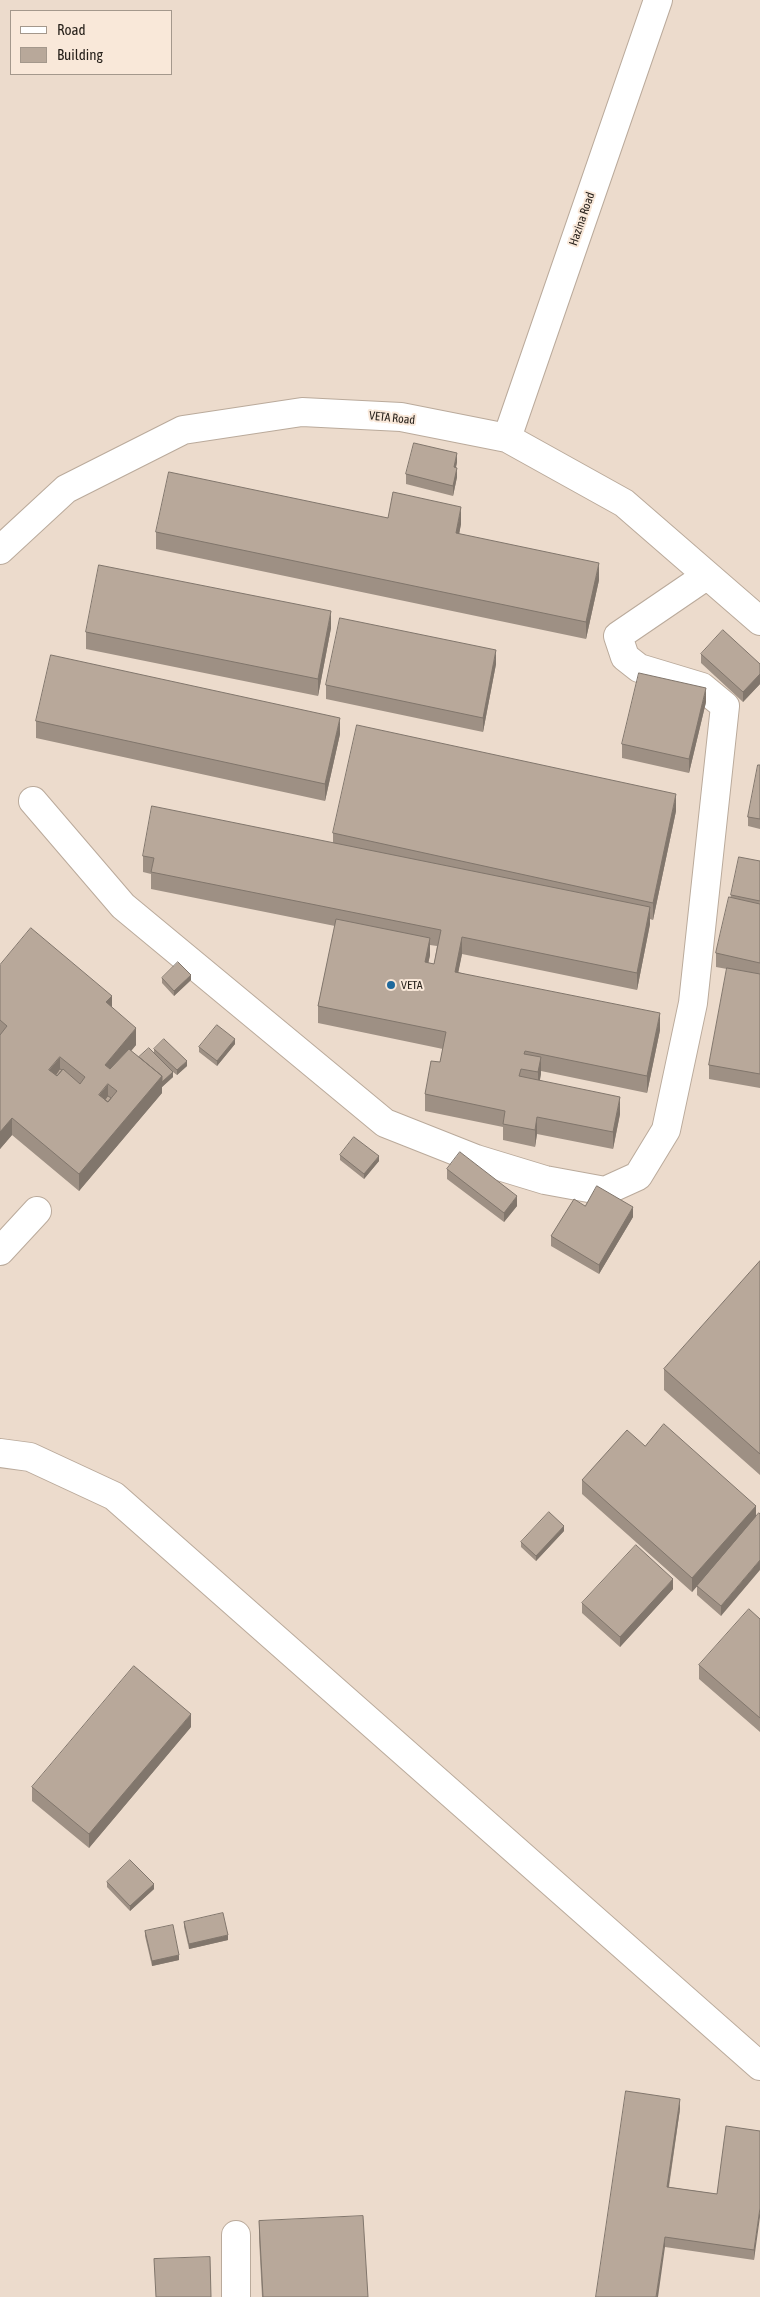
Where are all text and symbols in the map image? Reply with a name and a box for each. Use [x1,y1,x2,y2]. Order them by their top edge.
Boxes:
legend [10,10,172,75]
text: Road [57,21,86,38]
text: Building [57,46,103,63]
street label: Hazina Road [566,190,598,248]
street label: VETA Road [368,408,416,428]
place label: VETA [401,978,423,992]
marker: VETA [385,979,397,991]

